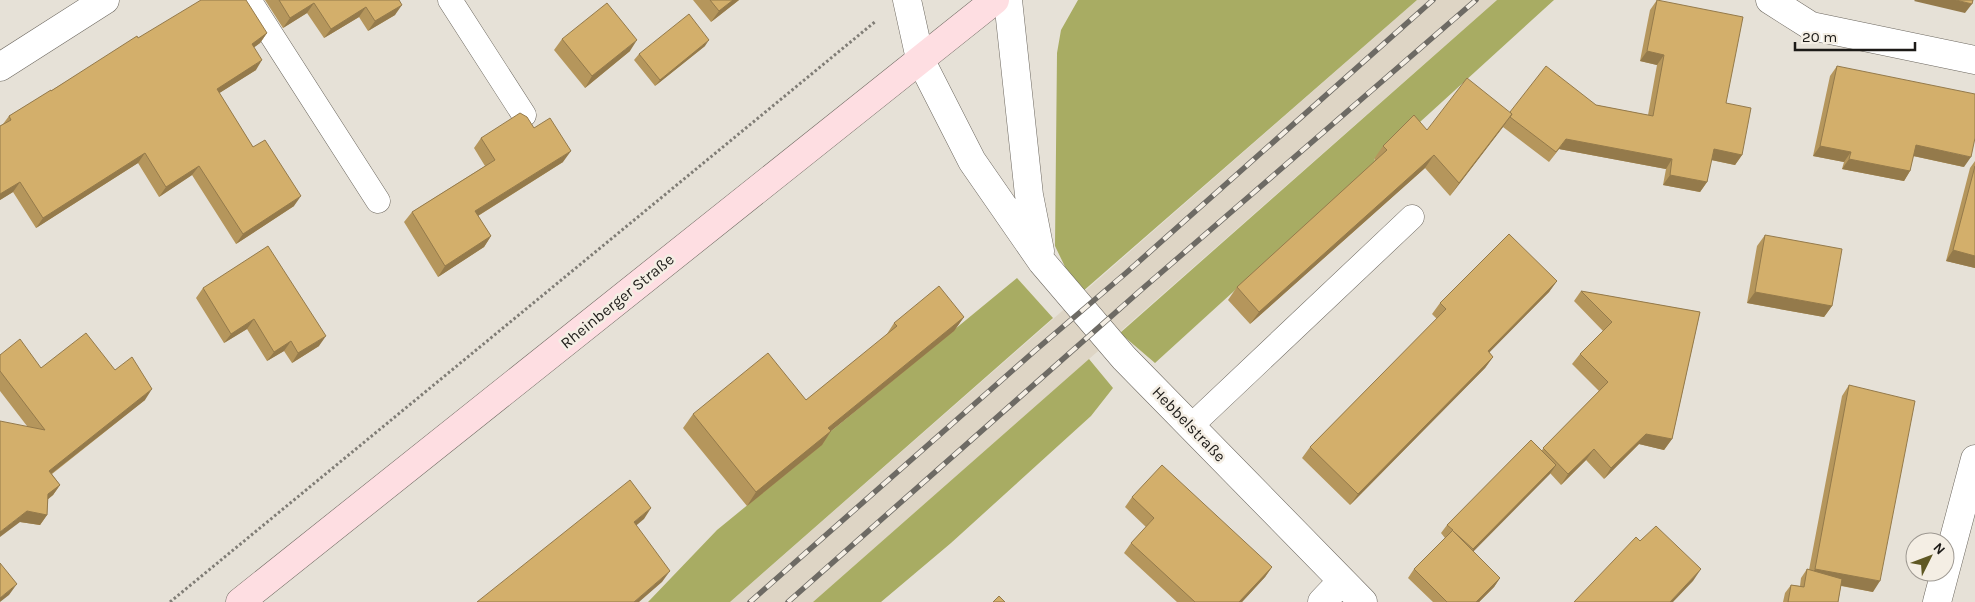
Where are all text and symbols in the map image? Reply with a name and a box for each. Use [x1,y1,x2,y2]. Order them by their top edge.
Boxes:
scale bar [1795,20,1915,52]
text: 20 m [1802,28,1837,46]
street label: Rheinberger Straße [556,249,678,353]
street label: Hebbelstraße [1148,382,1230,466]
north arrow [1905,532,1955,582]
text: N [1930,539,1949,558]

